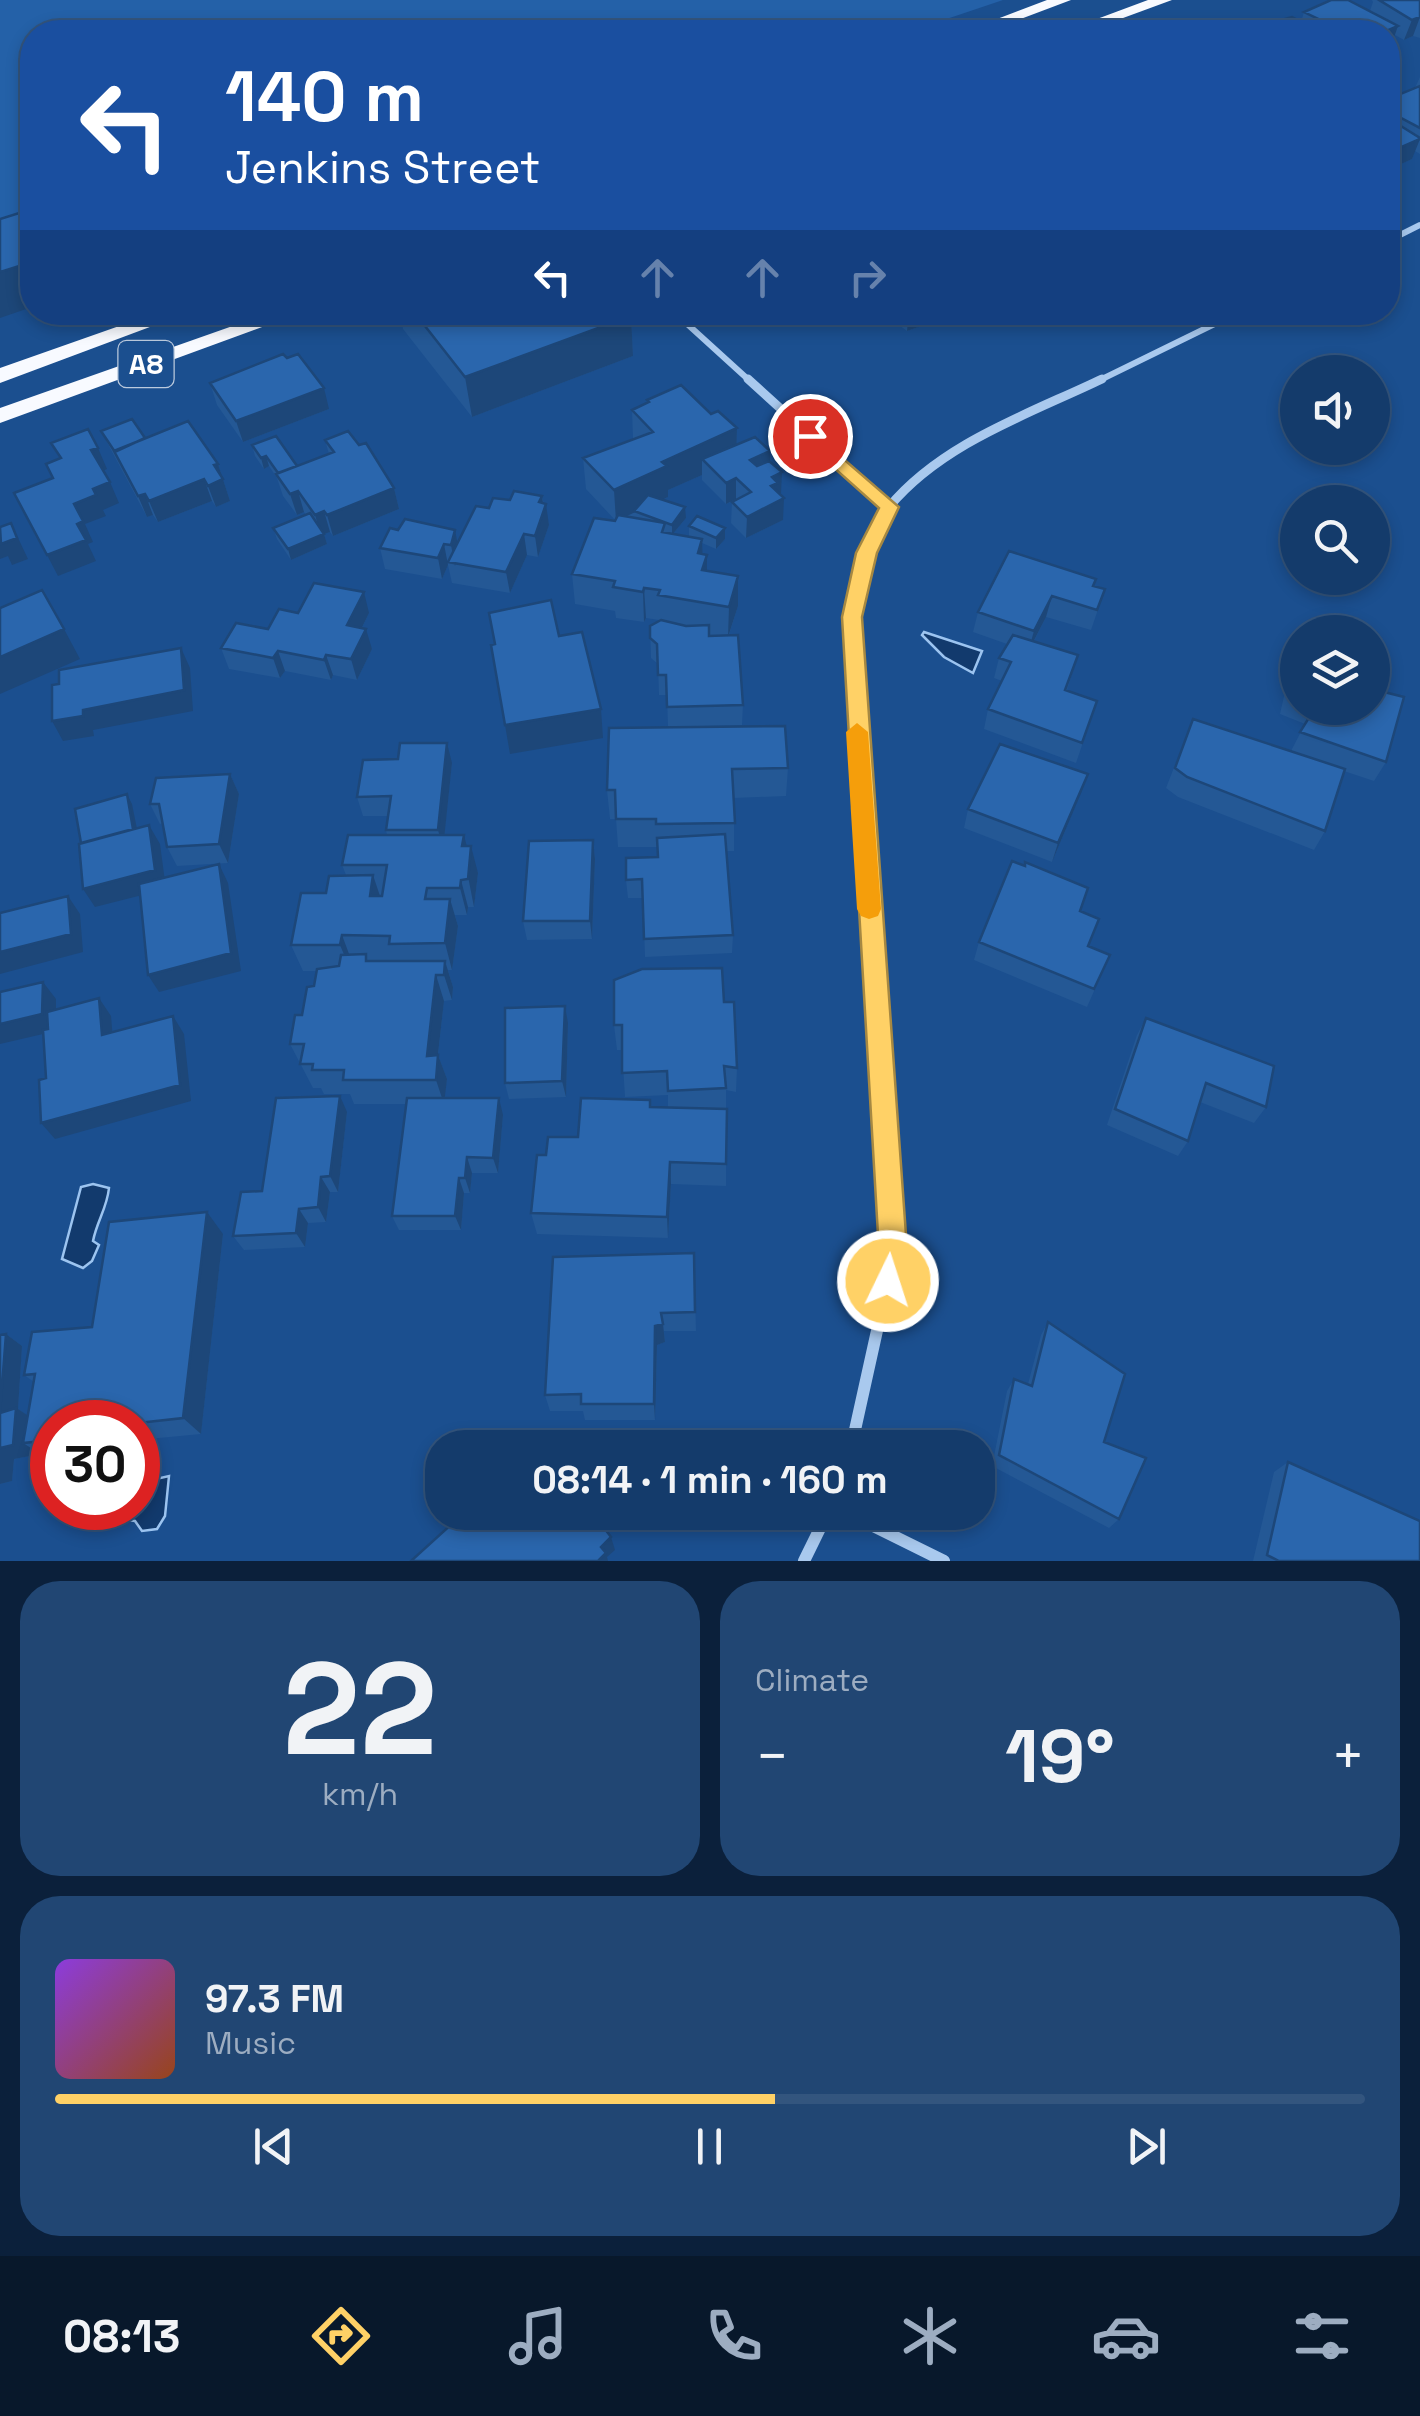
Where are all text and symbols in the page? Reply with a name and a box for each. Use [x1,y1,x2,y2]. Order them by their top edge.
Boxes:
text: 140 m [225,52,424,141]
icon: left [60,60,190,190]
text: Jenkins Street [225,139,540,196]
icon: left [525,250,580,305]
icon: ahead [630,250,685,305]
icon: ahead [735,250,790,305]
icon: right [840,250,895,305]
road number: A8 [118,341,174,387]
map controls [1280,355,1390,725]
button: sound [1280,355,1390,465]
pin [768,394,853,479]
icon: arrive [783,409,838,464]
button: search [1280,485,1390,595]
button: layers [1280,615,1390,725]
position arrow [836,1229,940,1333]
speed limit sign: 30 [30,1400,160,1530]
text: 08:14 · 1 min · 160 m [532,1456,888,1504]
text: 22 [283,1626,437,1792]
text: Climate [755,1660,869,1700]
text: 19° [1005,1708,1115,1804]
text: − [755,1721,789,1791]
text: + [1331,1721,1365,1791]
text: km/h [322,1774,398,1814]
text: 97.3 FM [205,1975,344,2023]
text: Music [205,2023,296,2063]
icon: previous [246,2119,301,2174]
icon: pause [682,2119,737,2174]
icon: next [1119,2119,1174,2174]
icon: directions [306,2301,376,2371]
icon: music [503,2301,573,2371]
icon: phone [699,2301,769,2371]
icon: climate [895,2301,965,2371]
icon: car [1091,2301,1161,2371]
icon: filters [1287,2301,1357,2371]
text: 08:13 [63,2308,180,2365]

